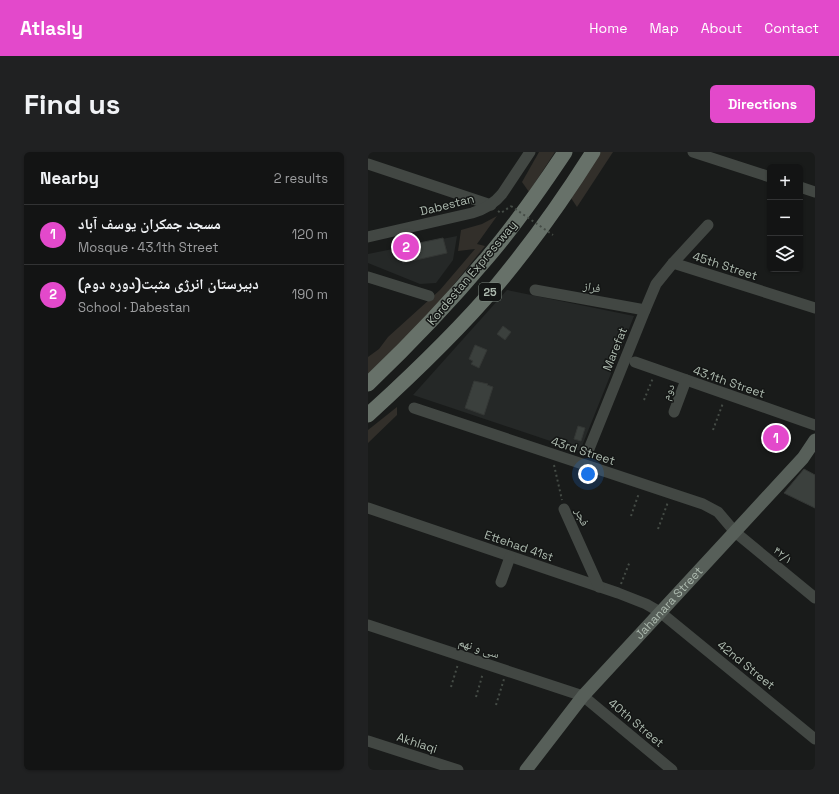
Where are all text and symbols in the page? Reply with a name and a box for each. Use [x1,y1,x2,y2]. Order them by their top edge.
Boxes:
text: Atlasly [20,16,83,41]
text: Home [589,19,627,37]
text: Map [649,19,679,37]
text: About [701,19,742,37]
text: Contact [764,19,819,37]
button: Directions [710,85,815,123]
text: Find us [24,86,121,122]
map controls [767,164,803,272]
button: + [767,164,803,200]
text: Nearby [40,167,99,189]
text: 2 results [274,170,328,187]
street label: Dabestan [418,191,476,219]
button: − [767,200,803,236]
text: مسجد جمکران یوسف آباد [78,214,221,233]
street label: Kordestan Expressway [424,217,520,329]
text: 1 [50,226,56,243]
text: 120 m [292,226,328,243]
pin: 2 [393,232,419,262]
button: layers [767,236,803,272]
text: Mosque · 43.1th Street [78,239,218,256]
street label: 45th Street [691,248,759,284]
text: دبیرستان انرژی مثبت(دوره دوم) [78,274,259,293]
street label: فراز [581,277,602,297]
road number: 25 [479,283,501,301]
text: 2 [49,286,57,303]
text: 190 m [292,286,328,303]
text: School · Dabestan [78,299,190,316]
street label: Marefat [599,325,631,373]
street label: 43.1th Street [691,362,767,402]
street label: دوم [658,381,678,403]
pin: 1 [763,423,789,453]
street label: 43rd Street [549,433,617,469]
your location [578,464,598,484]
street label: فجر [571,505,593,528]
street label: Ettehad 41st [482,527,556,565]
street label: ۴۲/۱ [770,542,796,568]
street label: Jahanara Street [631,563,706,643]
street label: سی و نهم [456,634,502,662]
street label: 42nd Street [714,637,778,693]
street label: 40th Street [605,695,667,751]
street label: Akhlaqi [395,729,439,757]

